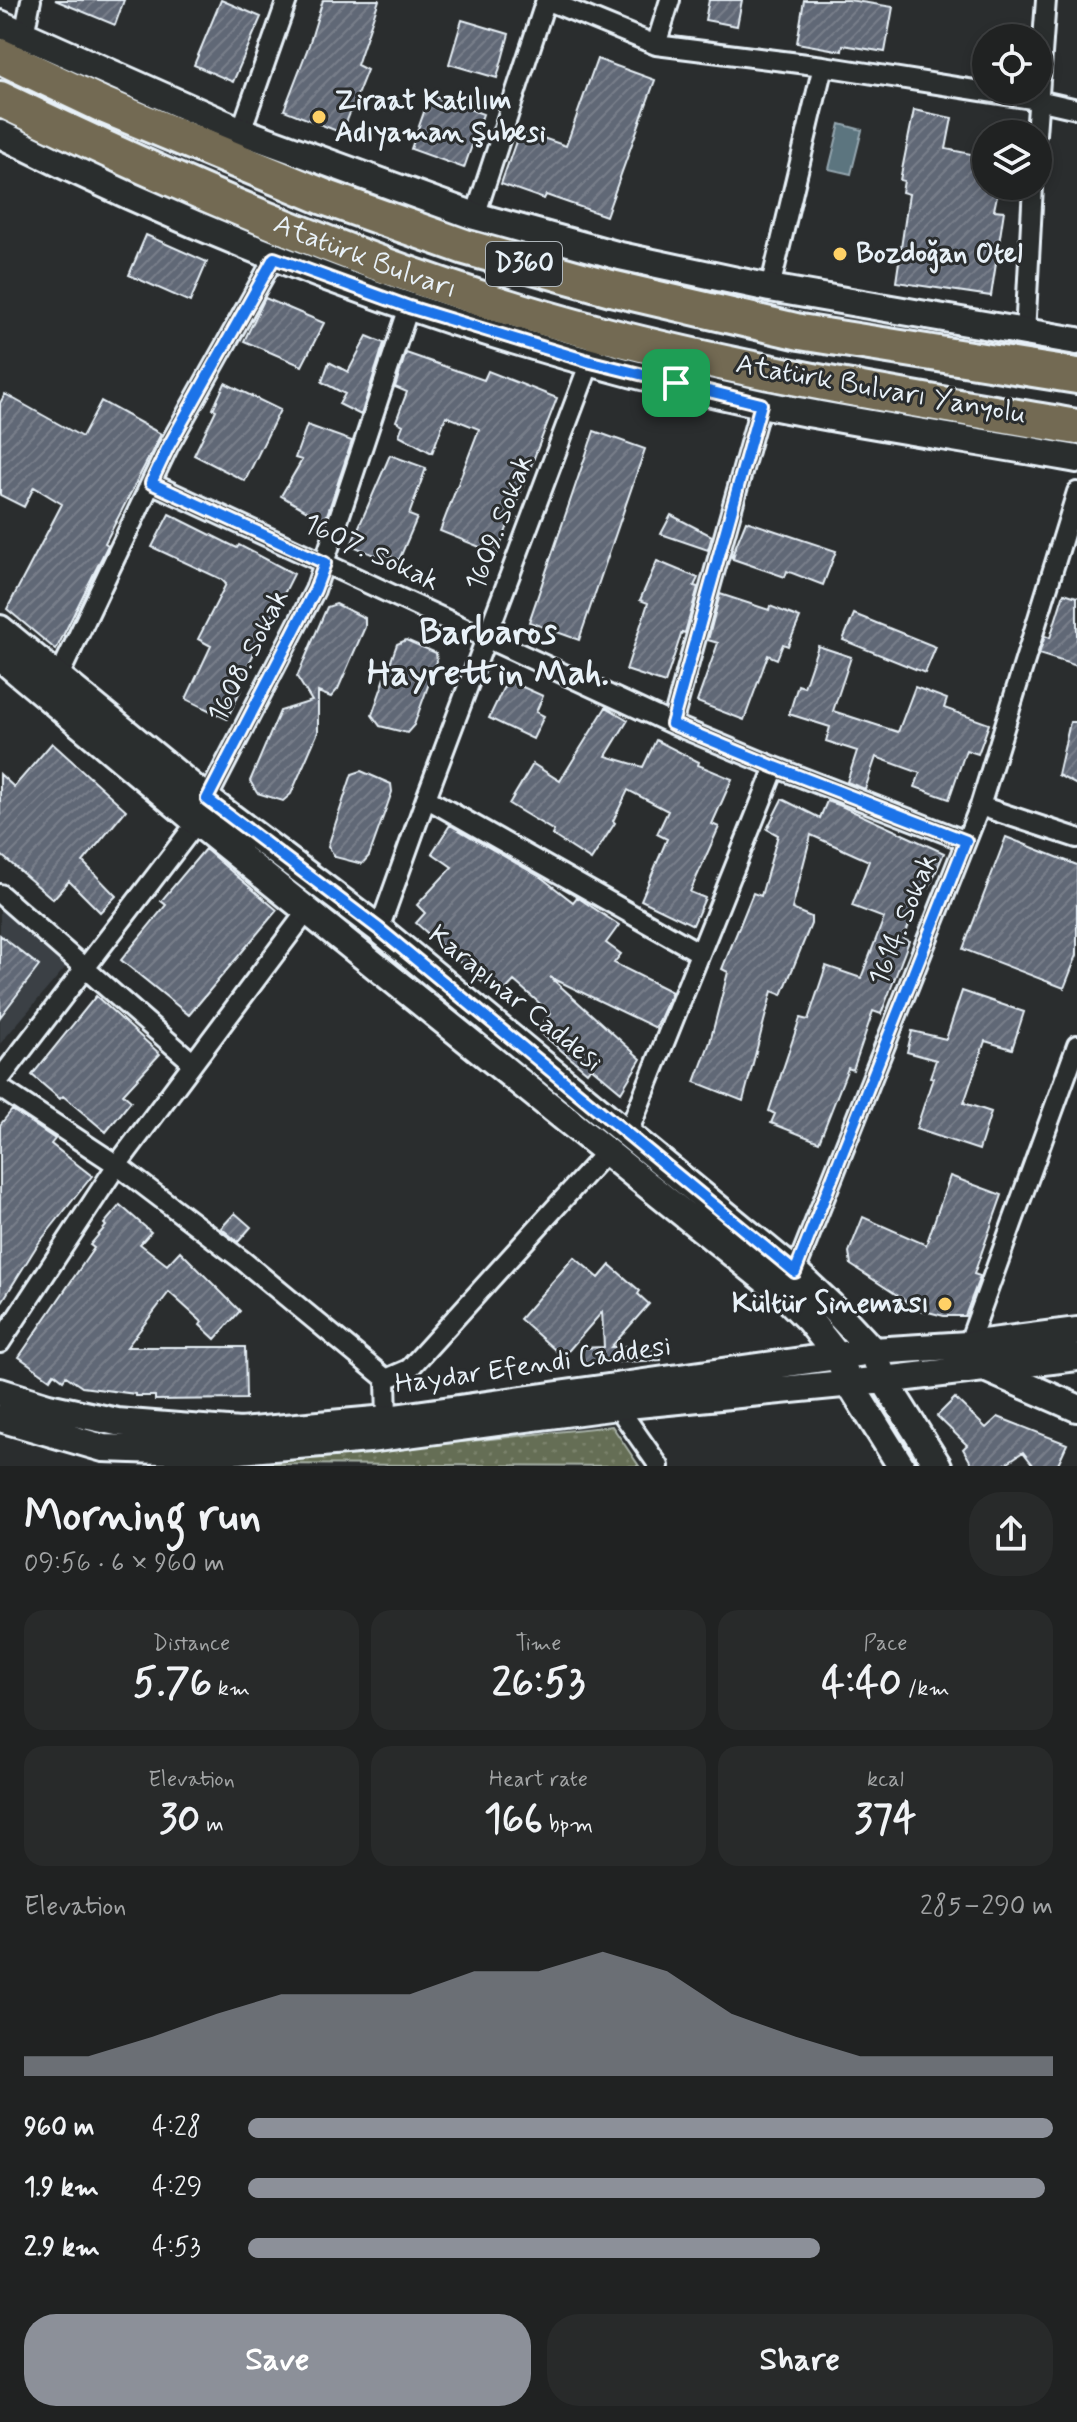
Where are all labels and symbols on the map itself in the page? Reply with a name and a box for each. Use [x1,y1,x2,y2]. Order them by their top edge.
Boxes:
place label: Ziraat Katılım Adıyaman Şubesi [335,83,546,152]
marker: Ziraat Katılım Adıyaman Şubesi [310,108,328,126]
street label: Atatürk Bulvarı [268,206,461,308]
place label: Bozdoğan Otel [856,236,1023,274]
road number: D360 [486,242,562,286]
marker: Bozdoğan Otel [831,245,849,263]
street label: Atatürk Bulvarı Yanyolu [733,346,1029,434]
pin [642,349,710,417]
street label: 1609. Sokak [457,450,543,596]
street label: 1607. Sokak [297,505,445,601]
street label: 1608. Sokak [200,583,298,729]
district label: Barbaros Hayrettin Mah. [367,610,609,698]
street label: 1614. Sokak [861,848,947,992]
street label: Karapınar Caddesi [420,917,610,1081]
place label: Kültür Sineması [732,1286,929,1323]
marker: Kültür Sineması [936,1295,954,1313]
street label: Haydar Efendi Caddesi [393,1328,673,1404]

